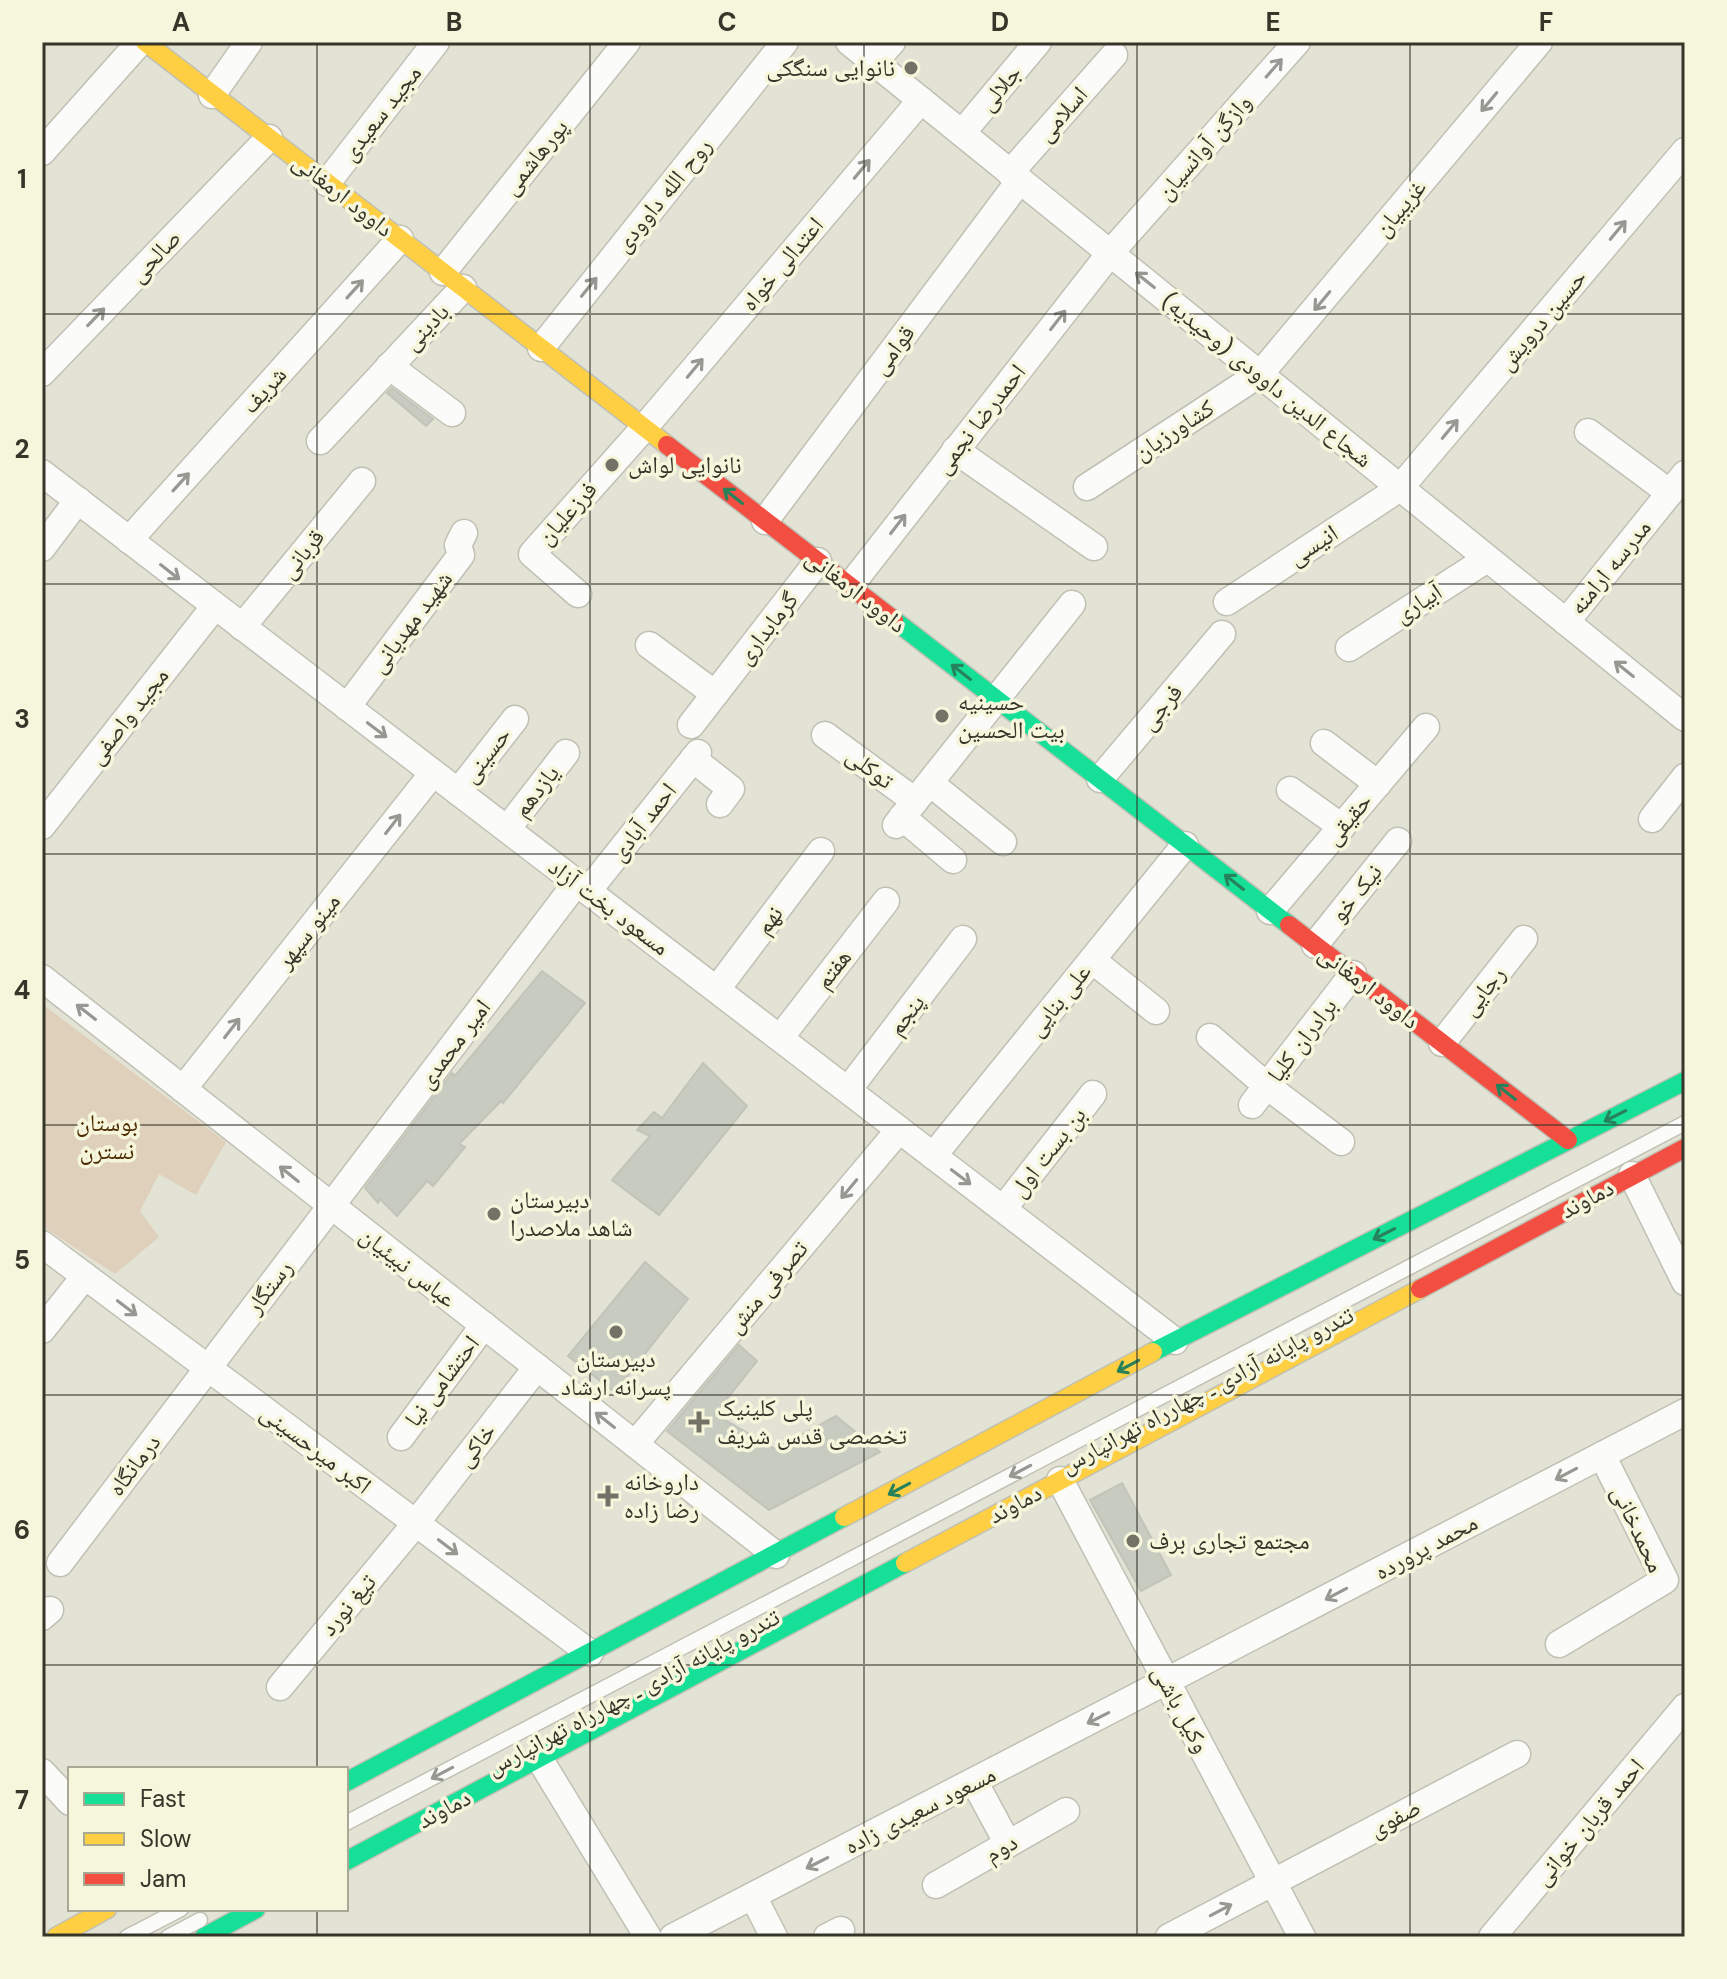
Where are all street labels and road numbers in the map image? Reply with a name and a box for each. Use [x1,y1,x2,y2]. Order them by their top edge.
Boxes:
street label: مجید سعیدی [333,58,428,167]
street label: جلالی [971,58,1028,117]
street label: اسلامی [1029,80,1094,148]
street label: وازگن آوانسیان [1149,87,1258,206]
street label: پورهاشمی [495,112,575,201]
street label: روح الله داوودی [607,131,718,258]
street label: داوود ارمغانی [287,146,400,244]
street label: غریبیان [1367,172,1433,243]
street label: اعتدالی خواه [733,210,830,317]
street label: صالحی [122,222,187,289]
street label: حسین درویش [1490,262,1593,377]
street label: شجاع الدین داوودی (وحیدیه) [1156,285,1379,474]
street label: بادینی [396,296,456,357]
street label: قوامی [864,319,921,381]
street label: احمدرضا نجمی [927,357,1032,480]
street label: شریف [234,359,293,420]
street label: کشاورزیان [1128,392,1220,467]
street label: فرزعلیان [530,474,604,551]
street label: مدرسه ارامنه [1562,513,1658,621]
street label: انیسی [1282,517,1344,572]
street label: قربانی [272,522,331,585]
street label: داوود ارمغانی [800,542,913,640]
street label: شهید مهدیانی [362,564,459,679]
street label: آبیاری [1388,575,1448,630]
street label: گرمابداری [728,585,805,671]
street label: مجید واصفی [80,661,175,771]
street label: فرجی [1132,677,1189,736]
street label: حسینی [454,720,517,789]
street label: توکلی [840,740,900,796]
street label: یازدهم [505,758,567,824]
street label: احمد آبادی [602,776,683,867]
street label: حقیقی [1317,786,1378,851]
street label: مسعود بخت آزاد [543,851,676,962]
street label: نیک خو [1323,857,1389,928]
street label: مینو سپهر [268,887,347,975]
street label: نهم [748,899,790,941]
street label: داوود ارمغانی [1313,938,1426,1036]
street label: هفتم [807,942,859,996]
street label: علی بنایی [1020,957,1097,1043]
street label: رجایی [1453,959,1512,1022]
street label: پنجم [880,988,932,1042]
street label: برادران کلیا [1260,991,1343,1088]
street label: امیر محمدی [410,993,497,1095]
street label: بن بست اول [1003,1100,1093,1203]
street label: دماوند [1555,1172,1619,1225]
street label: عباس نبیئیان [354,1219,463,1314]
street label: تصرفی منش [719,1234,814,1340]
street label: رستگار [238,1253,299,1321]
street label: تندرو پایانه آزادی ـ چهارراه تهرانپارس [1055,1299,1359,1480]
street label: احتشامی نیا [397,1329,486,1433]
street label: اکبر میرحسینی [255,1397,378,1501]
street label: خاکی [449,1416,503,1473]
street label: درمانگاه [100,1428,167,1502]
street label: دماوند [983,1477,1047,1530]
street label: محمدخانی [1605,1480,1672,1577]
street label: محمد پرورده [1369,1506,1483,1587]
street label: تیغ نورد [313,1567,383,1642]
street label: تندرو پایانه آزادی ـ چهارراه تهرانپارس [481,1601,785,1782]
street label: وکیل باشی [1145,1659,1218,1758]
street label: احمد قربان خوانی [1526,1752,1651,1892]
street label: مسعود سعیدی زاده [839,1758,1001,1861]
street label: دماوند [412,1782,476,1835]
street label: صفوی [1364,1791,1426,1844]
street label: دوم [979,1826,1023,1870]

